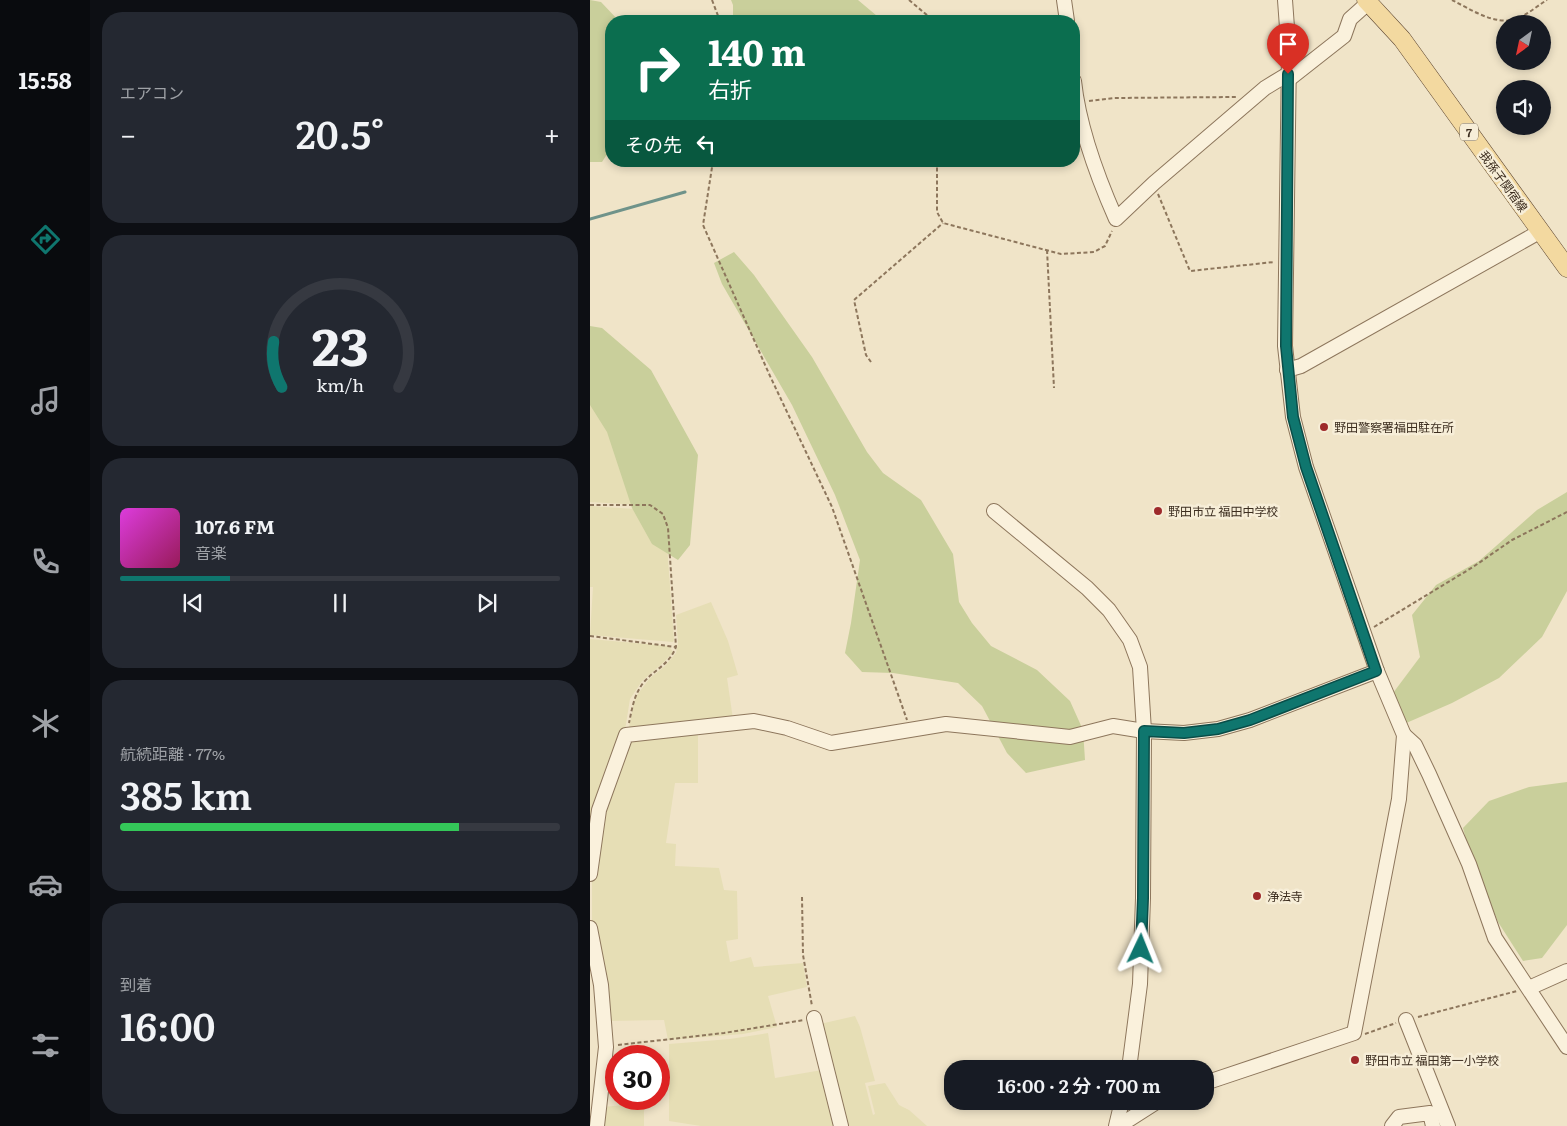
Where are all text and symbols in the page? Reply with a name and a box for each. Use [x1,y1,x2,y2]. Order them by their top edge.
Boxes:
north arrow [1496,15,1551,70]
map controls [1496,15,1551,135]
pin [1267,23,1309,74]
text: 140 m [708,25,806,77]
icon: arrive [1274,30,1302,58]
icon: right [625,35,690,100]
text: 15:58 [18,63,72,96]
text: 右折 [708,72,752,105]
text: エアコン [120,80,184,104]
button: sound [1496,80,1551,135]
text: 20.5° [296,104,384,161]
text: − [120,112,136,154]
text: + [544,112,560,154]
road number: 7 [1460,124,1478,140]
text: その先 [625,130,682,158]
icon: left [692,130,720,158]
street label: 我孫子関宿線 [1476,147,1532,215]
icon: directions [28,222,63,257]
text: 23 [312,305,368,382]
text: km/h [316,371,364,398]
icon: music [28,383,63,418]
place label: 野田警察署福田駐在所 [1334,418,1454,436]
marker: 野田警察署福田駐在所 [1318,421,1330,433]
place label: 野田市立 福田中学校 [1168,502,1278,520]
marker: 野田市立 福田中学校 [1152,505,1164,517]
text: 107.6 FM [195,512,275,540]
text: 音楽 [195,540,227,564]
icon: phone [28,544,63,579]
icon: previous [179,589,207,617]
icon: pause [326,589,354,617]
icon: next [473,589,501,617]
icon: climate [28,706,63,741]
text: 航続距離 · 77% [120,741,225,765]
text: 385 km [120,765,252,822]
icon: car [28,867,63,902]
place label: 浄法寺 [1267,887,1303,905]
marker: 浄法寺 [1251,890,1263,902]
position arrow [1114,922,1166,974]
text: 到着 [120,972,152,996]
text: 16:00 [120,996,215,1053]
icon: filters [28,1028,63,1063]
speed limit sign: 30 [605,1045,670,1110]
place label: 野田市立 福田第一小学校 [1365,1051,1499,1069]
marker: 野田市立 福田第一小学校 [1349,1054,1361,1066]
text: 16:00 · 2 分 · 700 m [997,1071,1161,1099]

